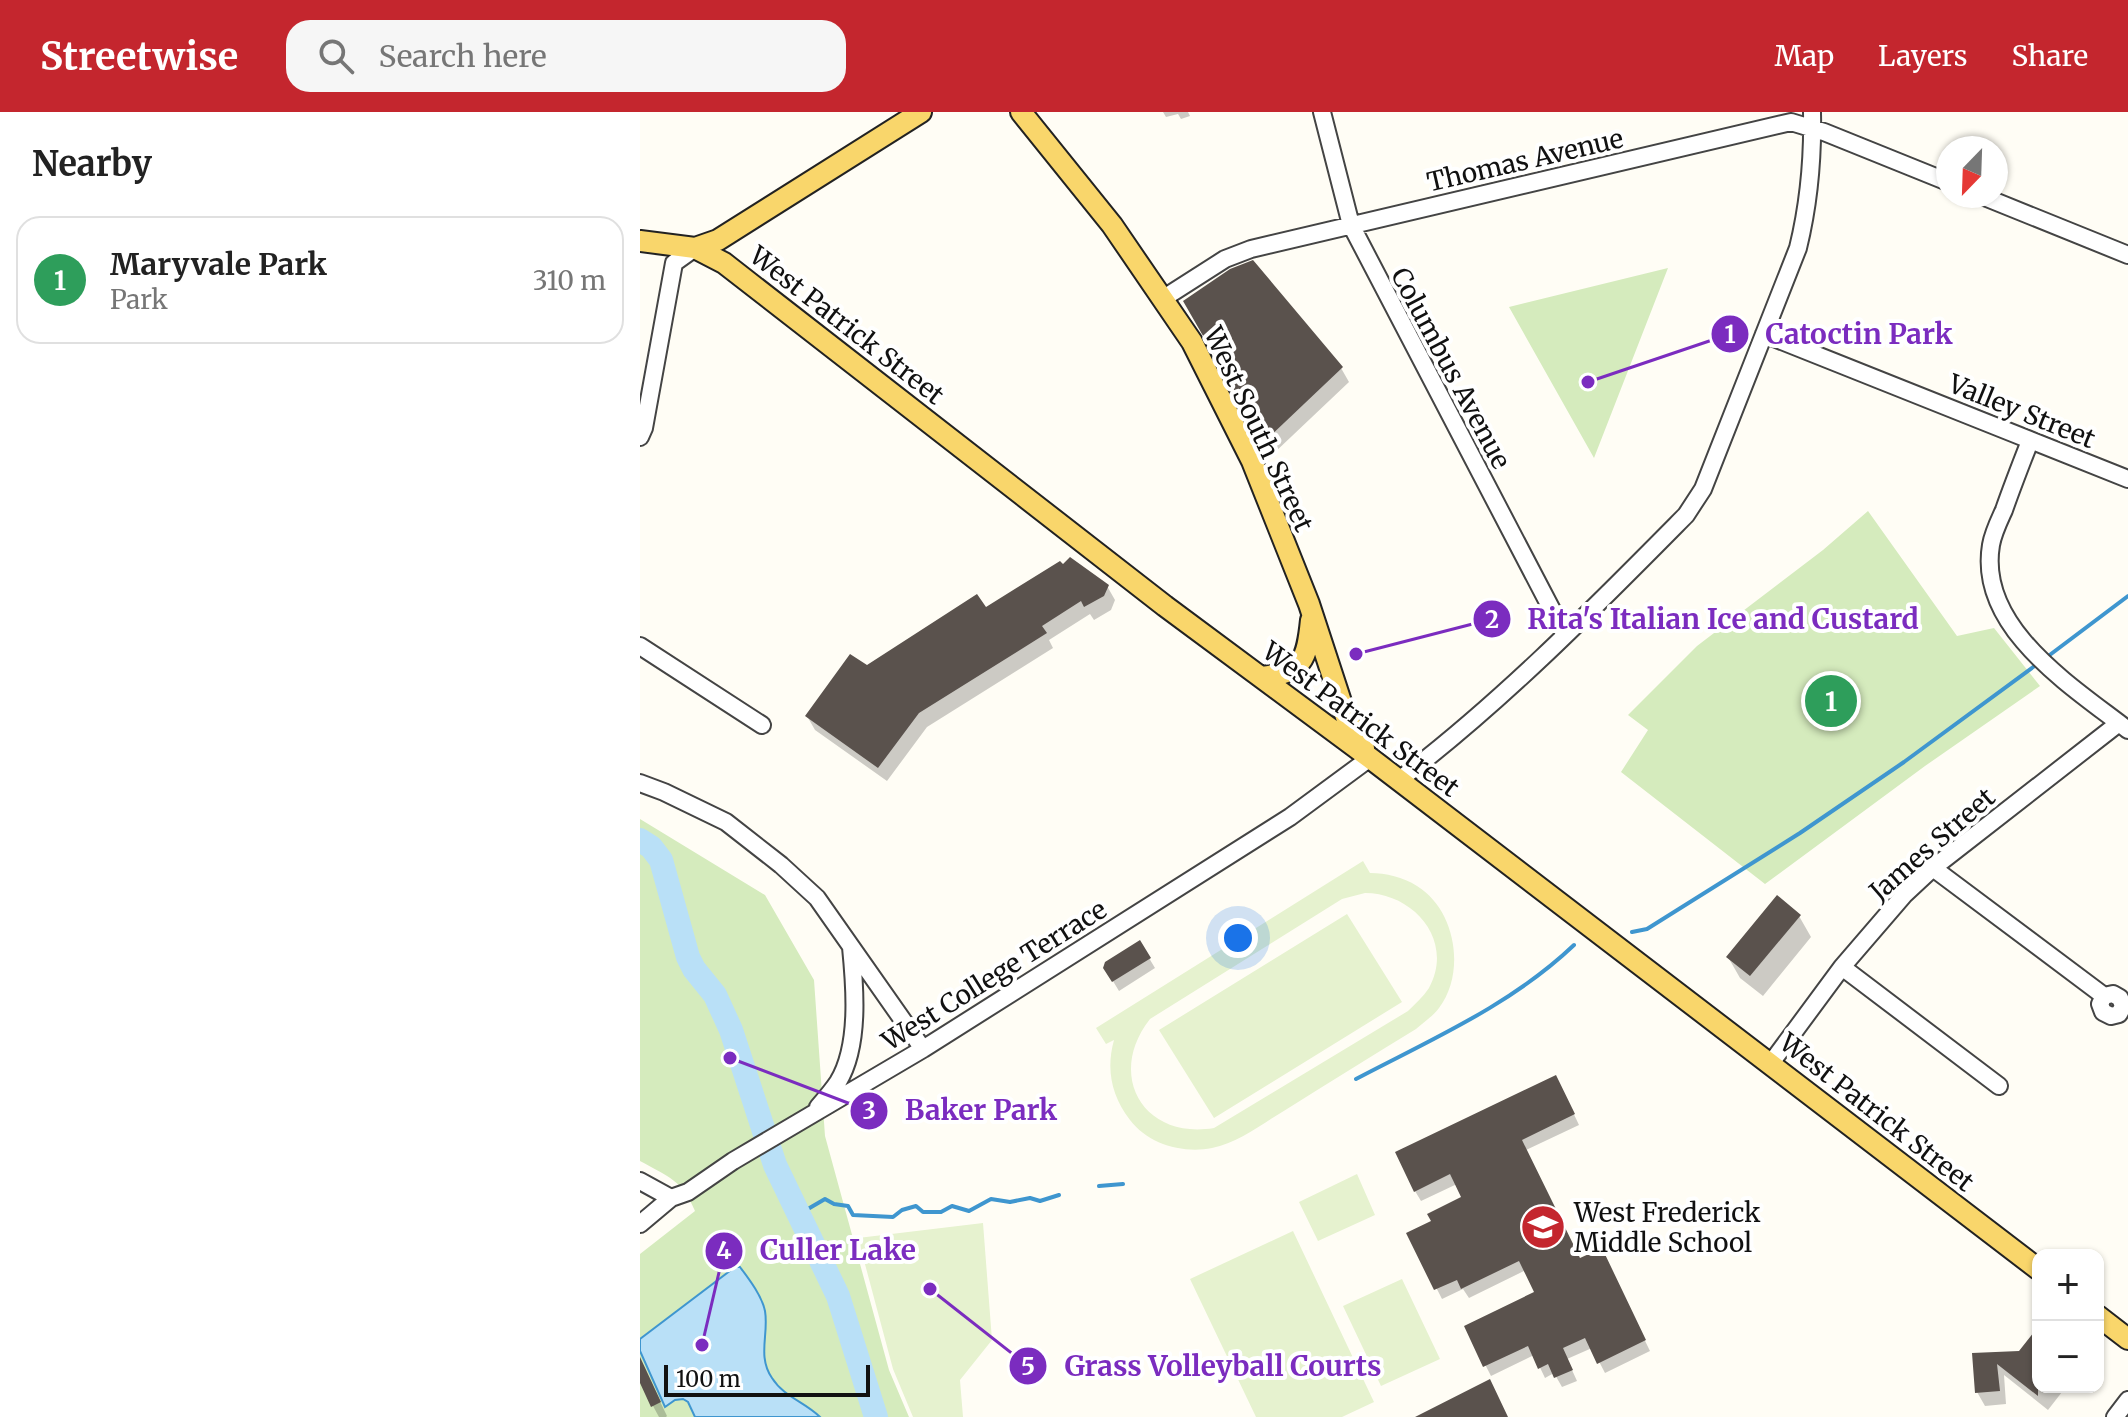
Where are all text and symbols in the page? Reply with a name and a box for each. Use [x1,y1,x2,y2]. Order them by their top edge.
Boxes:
search box [286,20,846,92]
text: Streetwise [40,33,238,80]
icon: search [314,34,358,78]
text: Search here [378,37,547,75]
text: Map [1774,38,1834,74]
text: Layers [1878,38,1967,74]
text: Share [2011,38,2088,74]
street label: Thomas Avenue [1424,121,1626,199]
north arrow [1936,136,2008,208]
text: Nearby [32,143,152,185]
street label: West Patrick Street [742,238,951,411]
text: Maryvale Park [110,245,327,283]
street label: Columbus Avenue [1384,262,1518,474]
text: 1 [54,264,66,297]
text: 310 m [533,264,606,297]
text: Park [110,283,168,316]
callout: Catoctin Park [1710,308,1969,360]
text: Catoctin Park [1765,316,1953,352]
text: 1 [1724,319,1736,350]
street label: West South Street [1197,320,1321,537]
street label: Valley Street [1943,366,2100,455]
callout: Rita's Italian Ice and Custard [1472,593,1935,645]
text: Rita's Italian Ice and Custard [1527,601,1919,637]
text: 2 [1485,604,1499,635]
street label: West Patrick Street [1255,634,1466,804]
pin: 1 [1805,671,1857,731]
street label: James Street [1862,780,2002,908]
street label: West College Terrace [875,892,1112,1058]
your location [1218,918,1258,958]
street label: West Patrick Street [1772,1025,1981,1198]
callout: Baker Park [849,1085,1073,1137]
text: Baker Park [905,1092,1058,1128]
text: 3 [862,1095,876,1126]
place label: West Frederick Middle School [1573,1196,1761,1259]
school or university icon: West Frederick Middle School [1519,1203,1567,1251]
callout: Culler Lake [704,1225,932,1277]
text: Culler Lake [760,1232,916,1268]
text: 4 [716,1235,732,1266]
map controls [2032,1249,2104,1393]
button: + [2032,1249,2104,1321]
button: − [2032,1321,2104,1393]
callout: Grass Volleyball Courts [1008,1340,1397,1392]
text: Grass Volleyball Courts [1065,1348,1381,1384]
text: 5 [1021,1351,1035,1382]
scale bar [664,1361,870,1397]
text: 100 m [676,1365,741,1393]

